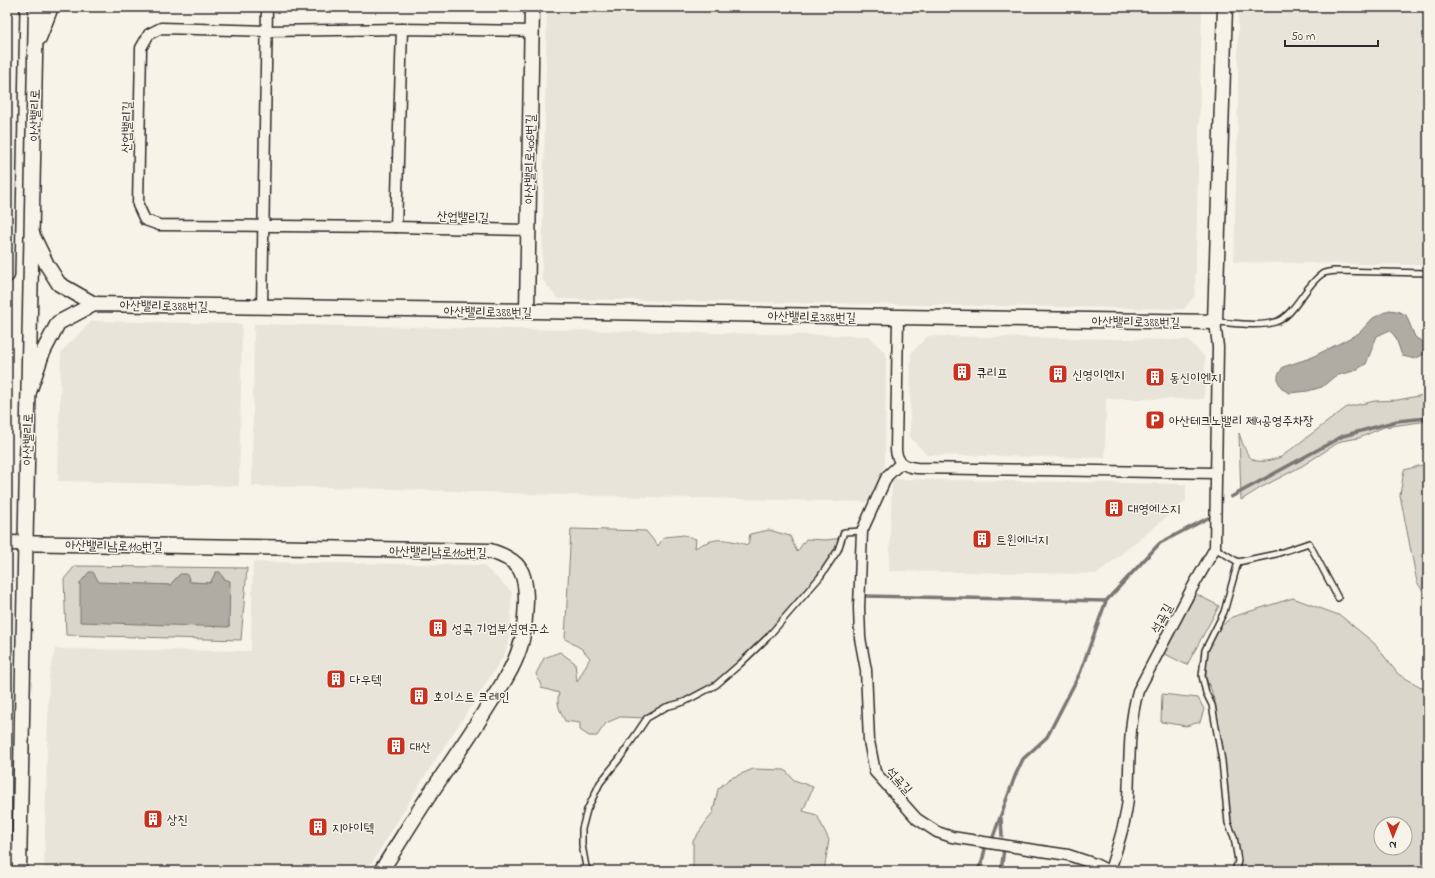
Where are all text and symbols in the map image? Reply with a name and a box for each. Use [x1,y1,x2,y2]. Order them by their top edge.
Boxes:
scale bar [1285,22,1378,48]
text: 50 m [1291,28,1315,46]
street label: 아산밸리로 [26,89,45,141]
street label: 산업밸리길 [118,101,137,153]
street label: 아산밸리로406번길 [520,114,541,204]
street label: 산업밸리길 [436,207,489,228]
street label: 아산밸리로388번길 [120,296,208,317]
street label: 아산밸리로388번길 [444,302,532,323]
street label: 아산밸리로388번길 [768,307,856,328]
street label: 아산밸리로388번길 [1092,312,1180,333]
building icon: 큐리프 [951,361,973,383]
building icon: 신영이엔지 [1047,363,1069,385]
place label: 큐리프 [976,364,1007,383]
place label: 신영이엔지 [1072,366,1124,385]
building icon: 동신이엔지 [1144,366,1166,388]
place label: 동신이엔지 [1169,369,1221,388]
parking icon: 아산테크노밸리 제4공영주차장 [1144,409,1166,431]
place label: 아산테크노밸리 제4공영주차장 [1169,412,1314,431]
street label: 아산밸리로 [19,413,38,465]
building icon: 대영에스지 [1103,497,1125,519]
place label: 대영에스지 [1128,500,1180,519]
building icon: 트윈에너지 [971,528,993,550]
place label: 트윈에너지 [996,531,1048,550]
street label: 아산밸리남로110번길 [65,536,163,557]
street label: 아산밸리남로110번길 [389,542,487,563]
street label: 석곡길 [1147,600,1178,637]
building icon: 성곡 기업부설연구소 [427,617,449,639]
place label: 성곡 기업부설연구소 [452,620,549,639]
building icon: 다우텍 [325,668,347,690]
place label: 다우텍 [350,671,381,690]
building icon: 호이스트 크레인 [408,685,430,707]
place label: 호이스트 크레인 [433,688,509,707]
building icon: 대산 [385,735,407,757]
place label: 대산 [410,738,431,757]
street label: 석곡길 [881,763,916,799]
building icon: 상진 [142,808,164,830]
place label: 상진 [167,811,188,830]
building icon: 지아이텍 [307,816,329,838]
north arrow [1373,816,1413,856]
place label: 지아이텍 [332,819,374,838]
text: N [1389,837,1397,853]

